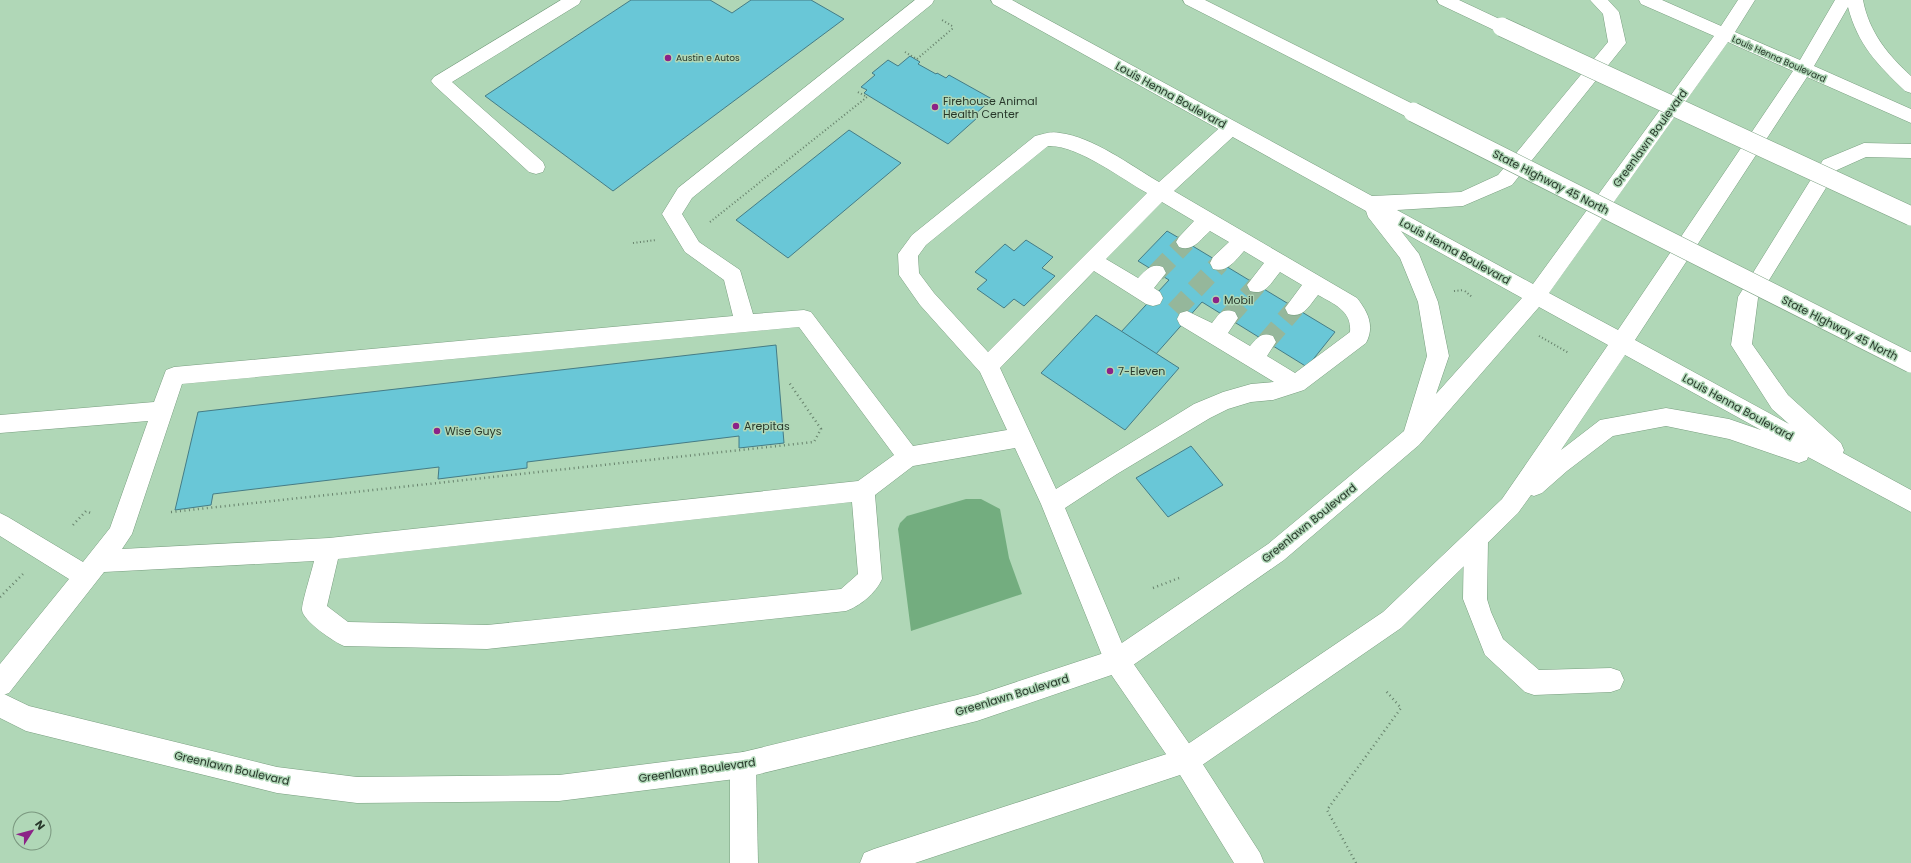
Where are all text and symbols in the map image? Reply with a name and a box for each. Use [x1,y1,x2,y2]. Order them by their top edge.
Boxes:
street label: Louis Henna Boulevard [1730,33,1828,85]
place label: Austin e Autos [676,52,740,64]
marker: Austin e Autos [663,53,673,63]
street label: Louis Henna Boulevard [1113,58,1229,132]
street label: Greenlawn Boulevard [1609,86,1691,190]
place label: Firehouse Animal Health Center [943,93,1037,122]
marker: Firehouse Animal Health Center [930,102,940,112]
street label: State Highway 45 North [1490,146,1612,218]
street label: Louis Henna Boulevard [1397,214,1513,288]
place label: Mobil [1224,292,1253,308]
street label: State Highway 45 North [1779,292,1901,364]
marker: Mobil [1211,295,1221,305]
place label: 7-Eleven [1118,363,1165,379]
marker: 7-Eleven [1105,366,1115,376]
street label: Louis Henna Boulevard [1680,370,1796,444]
place label: Arepitas [744,418,790,434]
marker: Arepitas [731,421,741,431]
place label: Wise Guys [445,423,502,439]
marker: Wise Guys [432,426,442,436]
street label: Greenlawn Boulevard [1258,480,1360,566]
street label: Greenlawn Boulevard [953,670,1071,720]
street label: Greenlawn Boulevard [173,747,291,789]
street label: Greenlawn Boulevard [637,754,757,786]
north arrow [12,811,52,851]
text: N [31,817,49,833]

